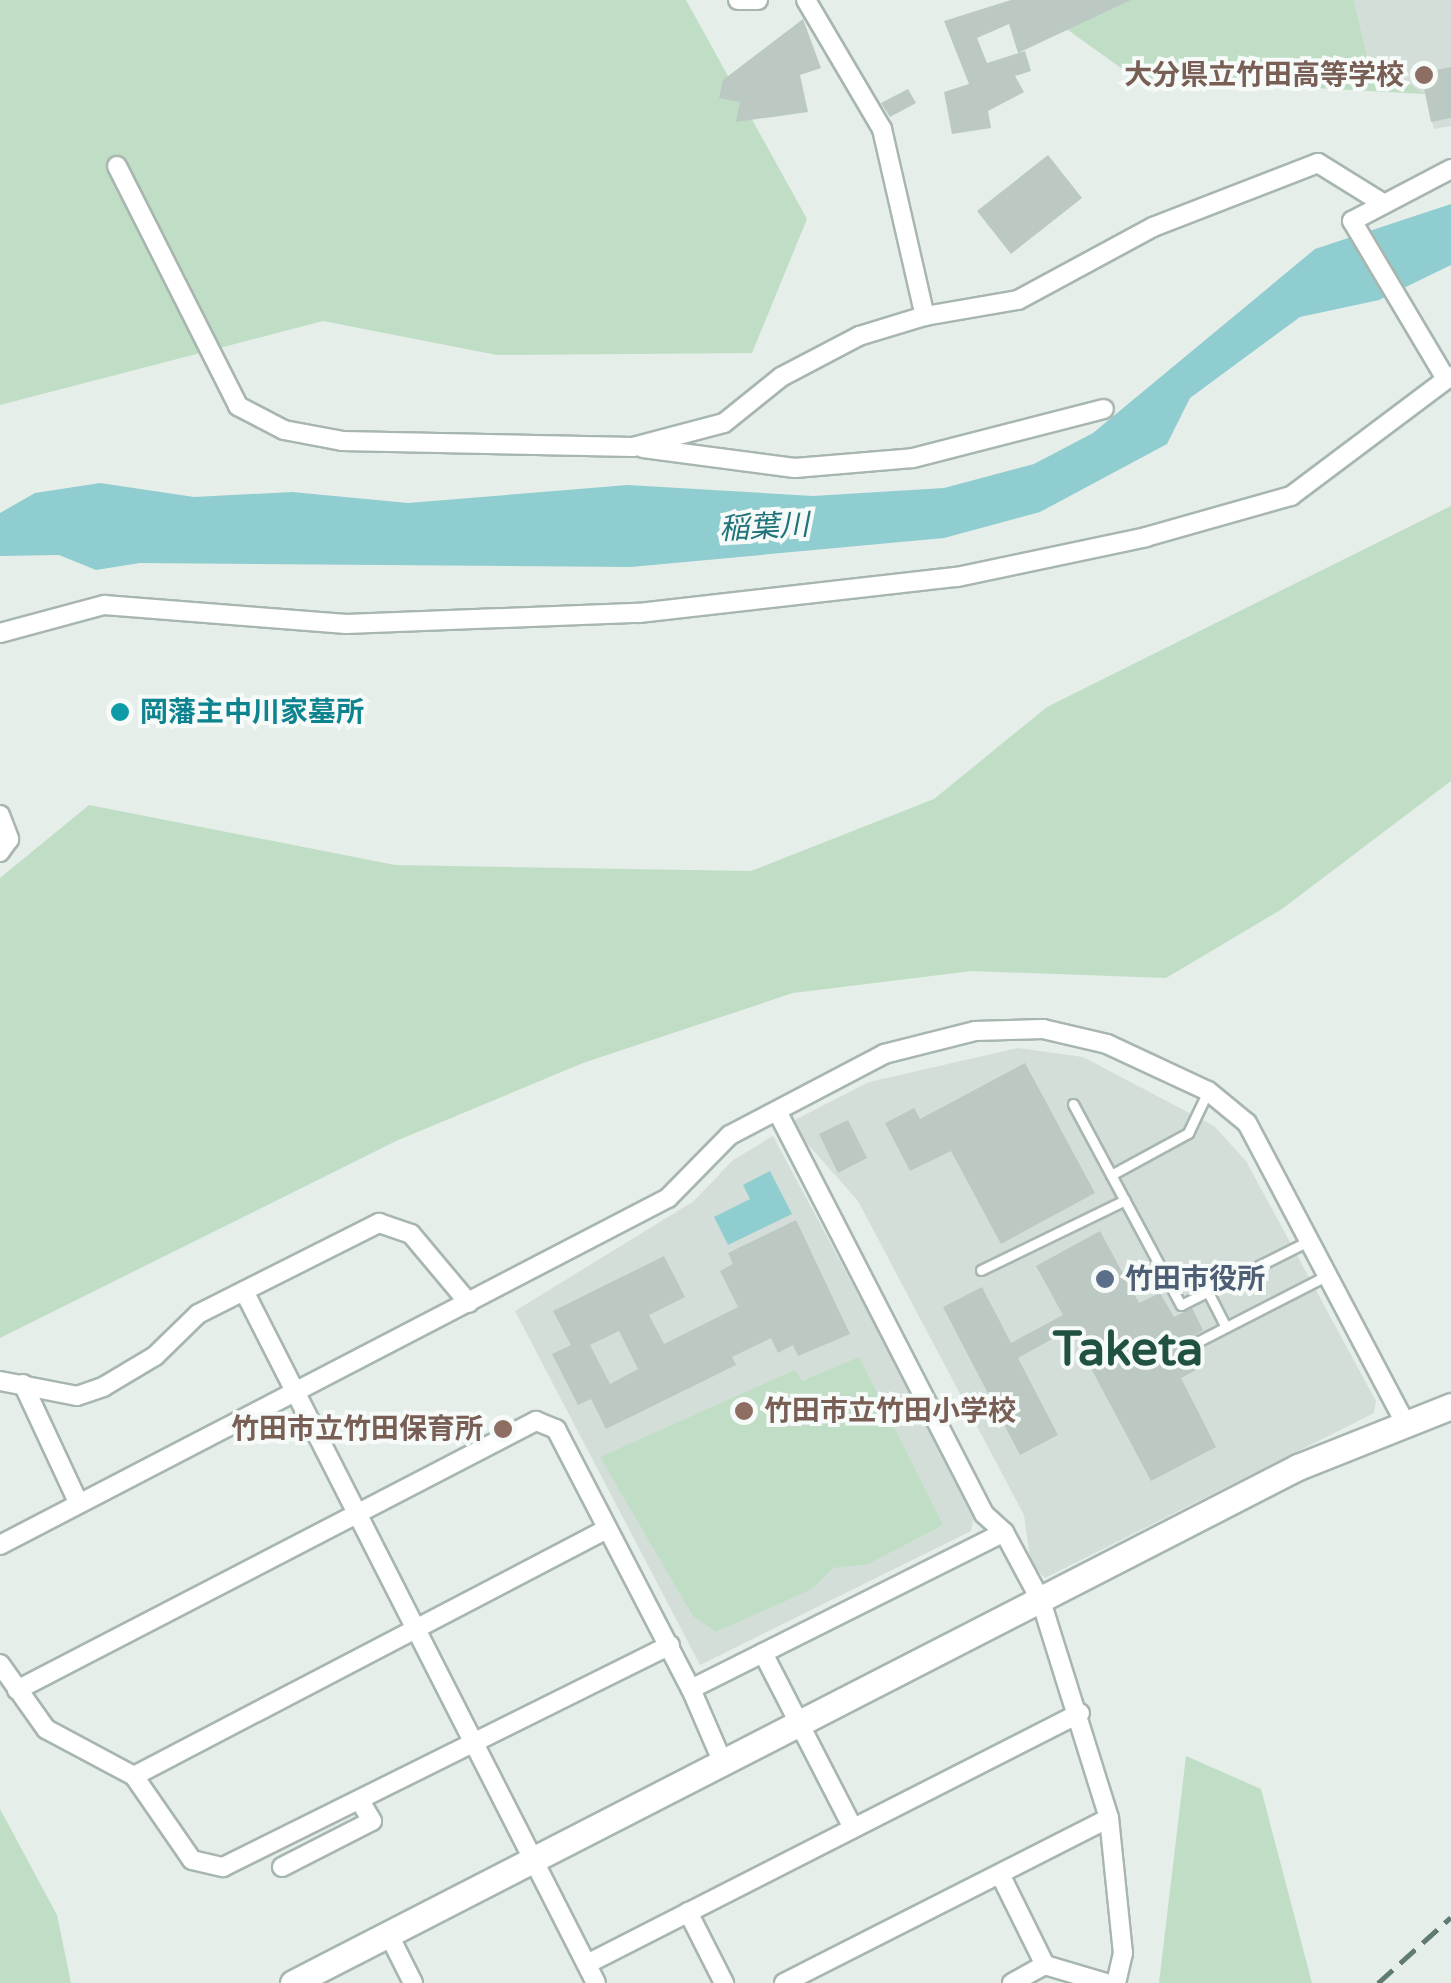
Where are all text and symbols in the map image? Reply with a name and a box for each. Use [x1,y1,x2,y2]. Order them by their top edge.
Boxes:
place label: 大分県立竹田高等学校 [1124,58,1404,92]
marker: 大分県立竹田高等学校 [1413,64,1435,86]
water label: 稲葉川 [718,508,810,548]
place label: 岡藩主中川家墓所 [140,695,364,729]
marker: 岡藩主中川家墓所 [109,701,131,723]
place label: 竹田市役所 [1125,1262,1265,1296]
marker: 竹田市役所 [1094,1268,1116,1290]
district label: Taketa [1053,1322,1203,1380]
place label: 竹田市立竹田小学校 [764,1394,1016,1428]
marker: 竹田市立竹田小学校 [733,1400,755,1422]
place label: 竹田市立竹田保育所 [231,1412,483,1446]
marker: 竹田市立竹田保育所 [492,1418,514,1440]

